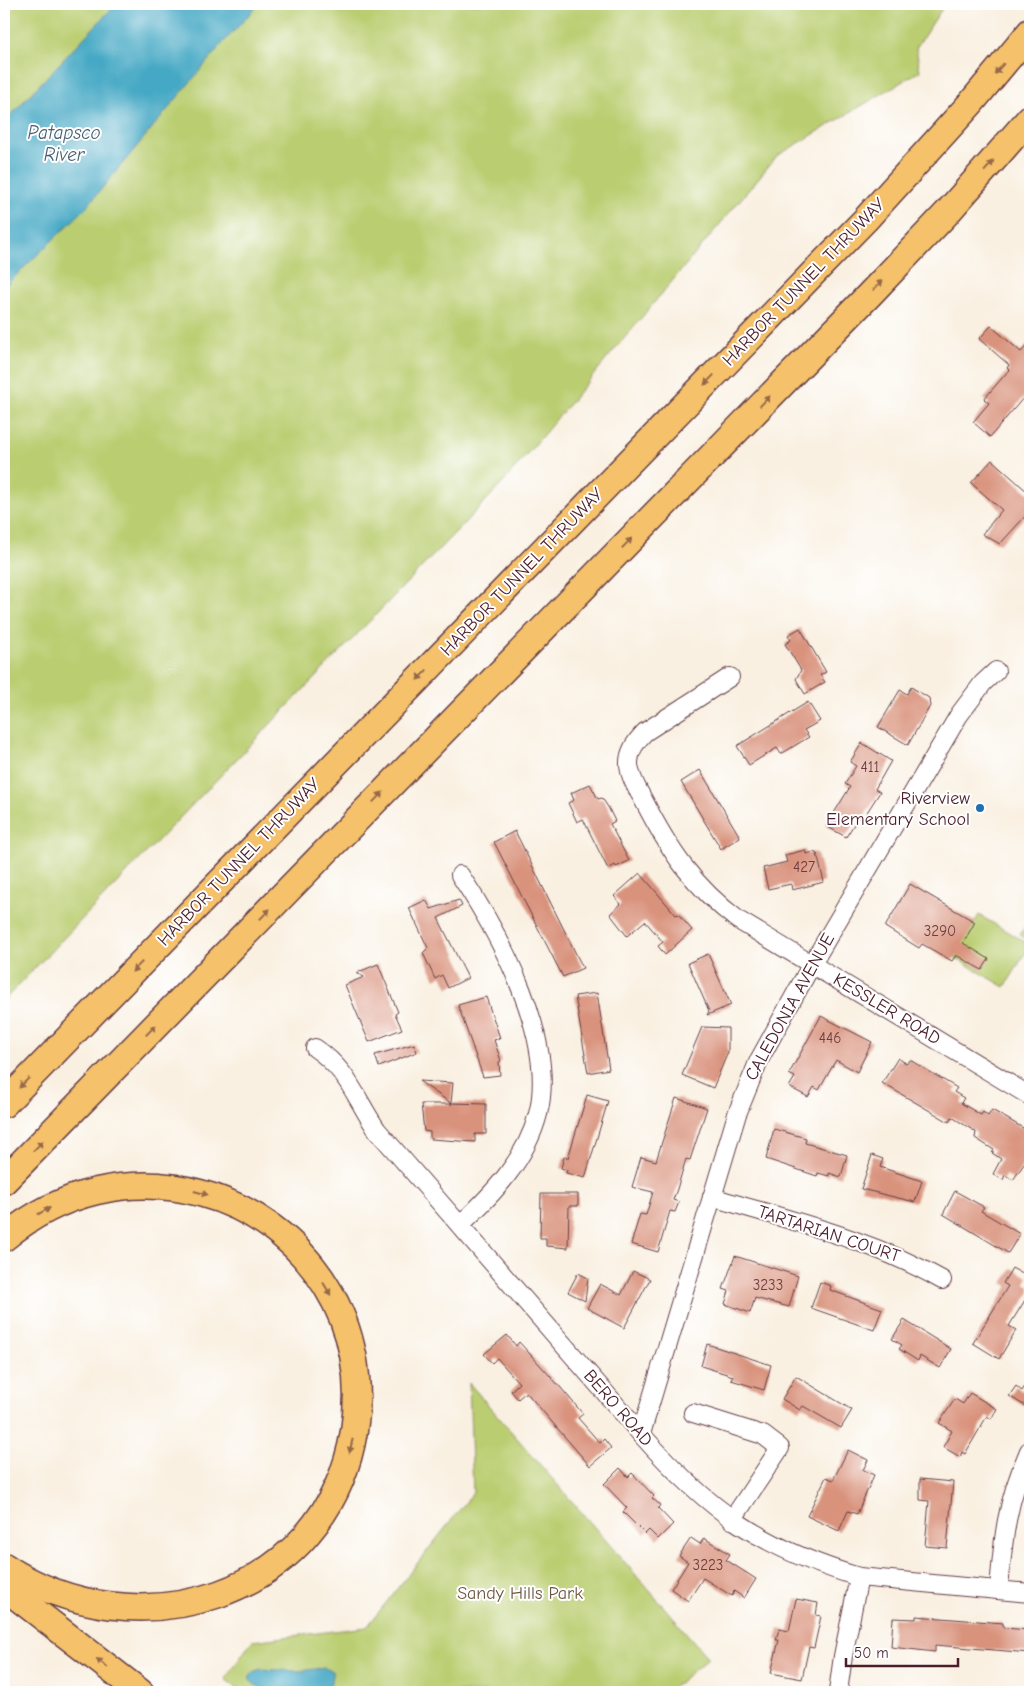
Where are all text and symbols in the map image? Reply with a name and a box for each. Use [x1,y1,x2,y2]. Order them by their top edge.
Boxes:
one-way arrow [994,63,1005,76]
water label: Patapsco River [28,122,101,166]
one-way arrow [983,161,995,173]
street label: HARBOR TUNNEL THRUWAY [718,193,890,370]
one-way arrow [872,280,884,292]
one-way arrow [703,373,715,385]
one-way arrow [759,396,771,408]
street label: HARBOR TUNNEL THRUWAY [436,483,608,660]
one-way arrow [621,537,633,549]
one-way arrow [416,669,428,681]
house number: 411 [860,758,880,776]
street label: HARBOR TUNNEL THRUWAY [153,773,325,950]
place label: Riverview Elementary School [826,788,970,830]
one-way arrow [372,792,384,804]
marker: Riverview Elementary School [974,802,986,814]
house number: 427 [793,858,815,876]
one-way arrow [259,908,271,920]
house number: 3290 [924,922,956,940]
street label: CALEDONIA AVENUE [741,930,839,1084]
one-way arrow [132,961,144,973]
street label: KESSLER ROAD [830,969,944,1049]
one-way arrow [145,1024,157,1036]
house number: 446 [819,1029,841,1047]
one-way arrow [18,1077,30,1089]
one-way arrow [32,1140,44,1152]
one-way arrow [194,1190,209,1198]
street label: TARTARIAN COURT [755,1201,903,1267]
one-way arrow [37,1207,52,1215]
house number: 3233 [753,1276,783,1294]
one-way arrow [323,1283,332,1296]
street label: BERO ROAD [579,1365,657,1451]
one-way arrow [347,1438,355,1453]
house number: 3223 [693,1556,723,1574]
park label: Sandy Hills Park [457,1583,583,1604]
scale bar [846,1636,959,1668]
text: 50 m [854,1644,889,1662]
one-way arrow [96,1657,109,1668]

